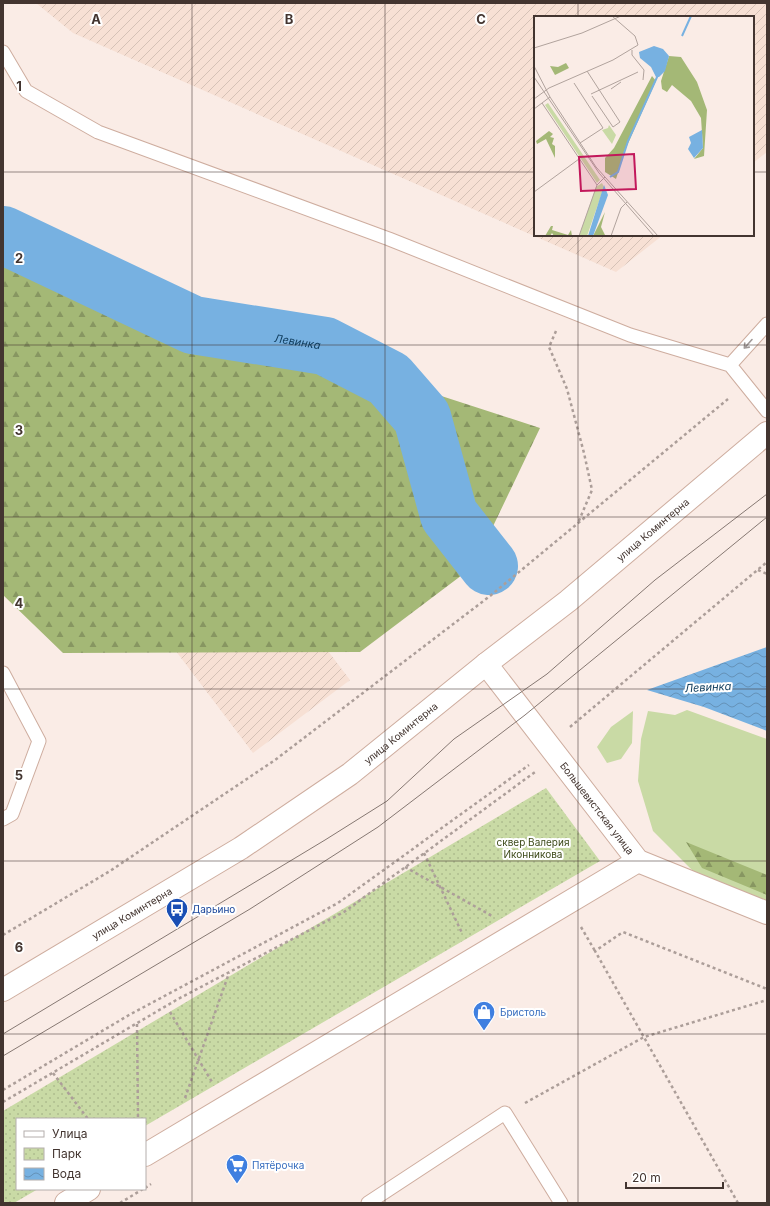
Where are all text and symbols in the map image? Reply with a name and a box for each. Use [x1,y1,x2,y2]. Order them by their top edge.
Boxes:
text: A [91,11,101,27]
text: B [285,11,294,27]
text: C [476,11,486,27]
inset map [534,16,754,236]
text: 1 [16,78,22,94]
text: 2 [15,250,23,266]
water label: Левинка [273,331,322,352]
one-way arrow [744,339,753,349]
text: 3 [15,422,23,438]
street label: улица Коминтерна [614,496,691,564]
text: 4 [15,595,24,611]
water label: Левинка [684,679,732,695]
street label: улица Коминтерна [361,700,440,766]
street label: Большевистская улица [558,760,637,857]
text: 5 [15,767,23,783]
park label: сквер Валерия Иконникова [497,836,569,860]
street label: улица Коминтерна [90,885,174,942]
bus stop icon: Дарьино [164,896,190,929]
place label: Дарьино [192,903,235,915]
text: 6 [15,939,23,955]
shop icon: Бристоль [471,999,497,1032]
place label: Бристоль [500,1006,546,1018]
legend [16,1118,146,1190]
text: Улица [52,1126,87,1141]
text: Парк [52,1146,82,1161]
supermarket icon: Пятёрочка [224,1152,250,1185]
place label: Пятёрочка [252,1159,304,1171]
scale bar [626,1164,723,1190]
text: Вода [52,1166,81,1181]
text: 20 m [632,1170,661,1185]

